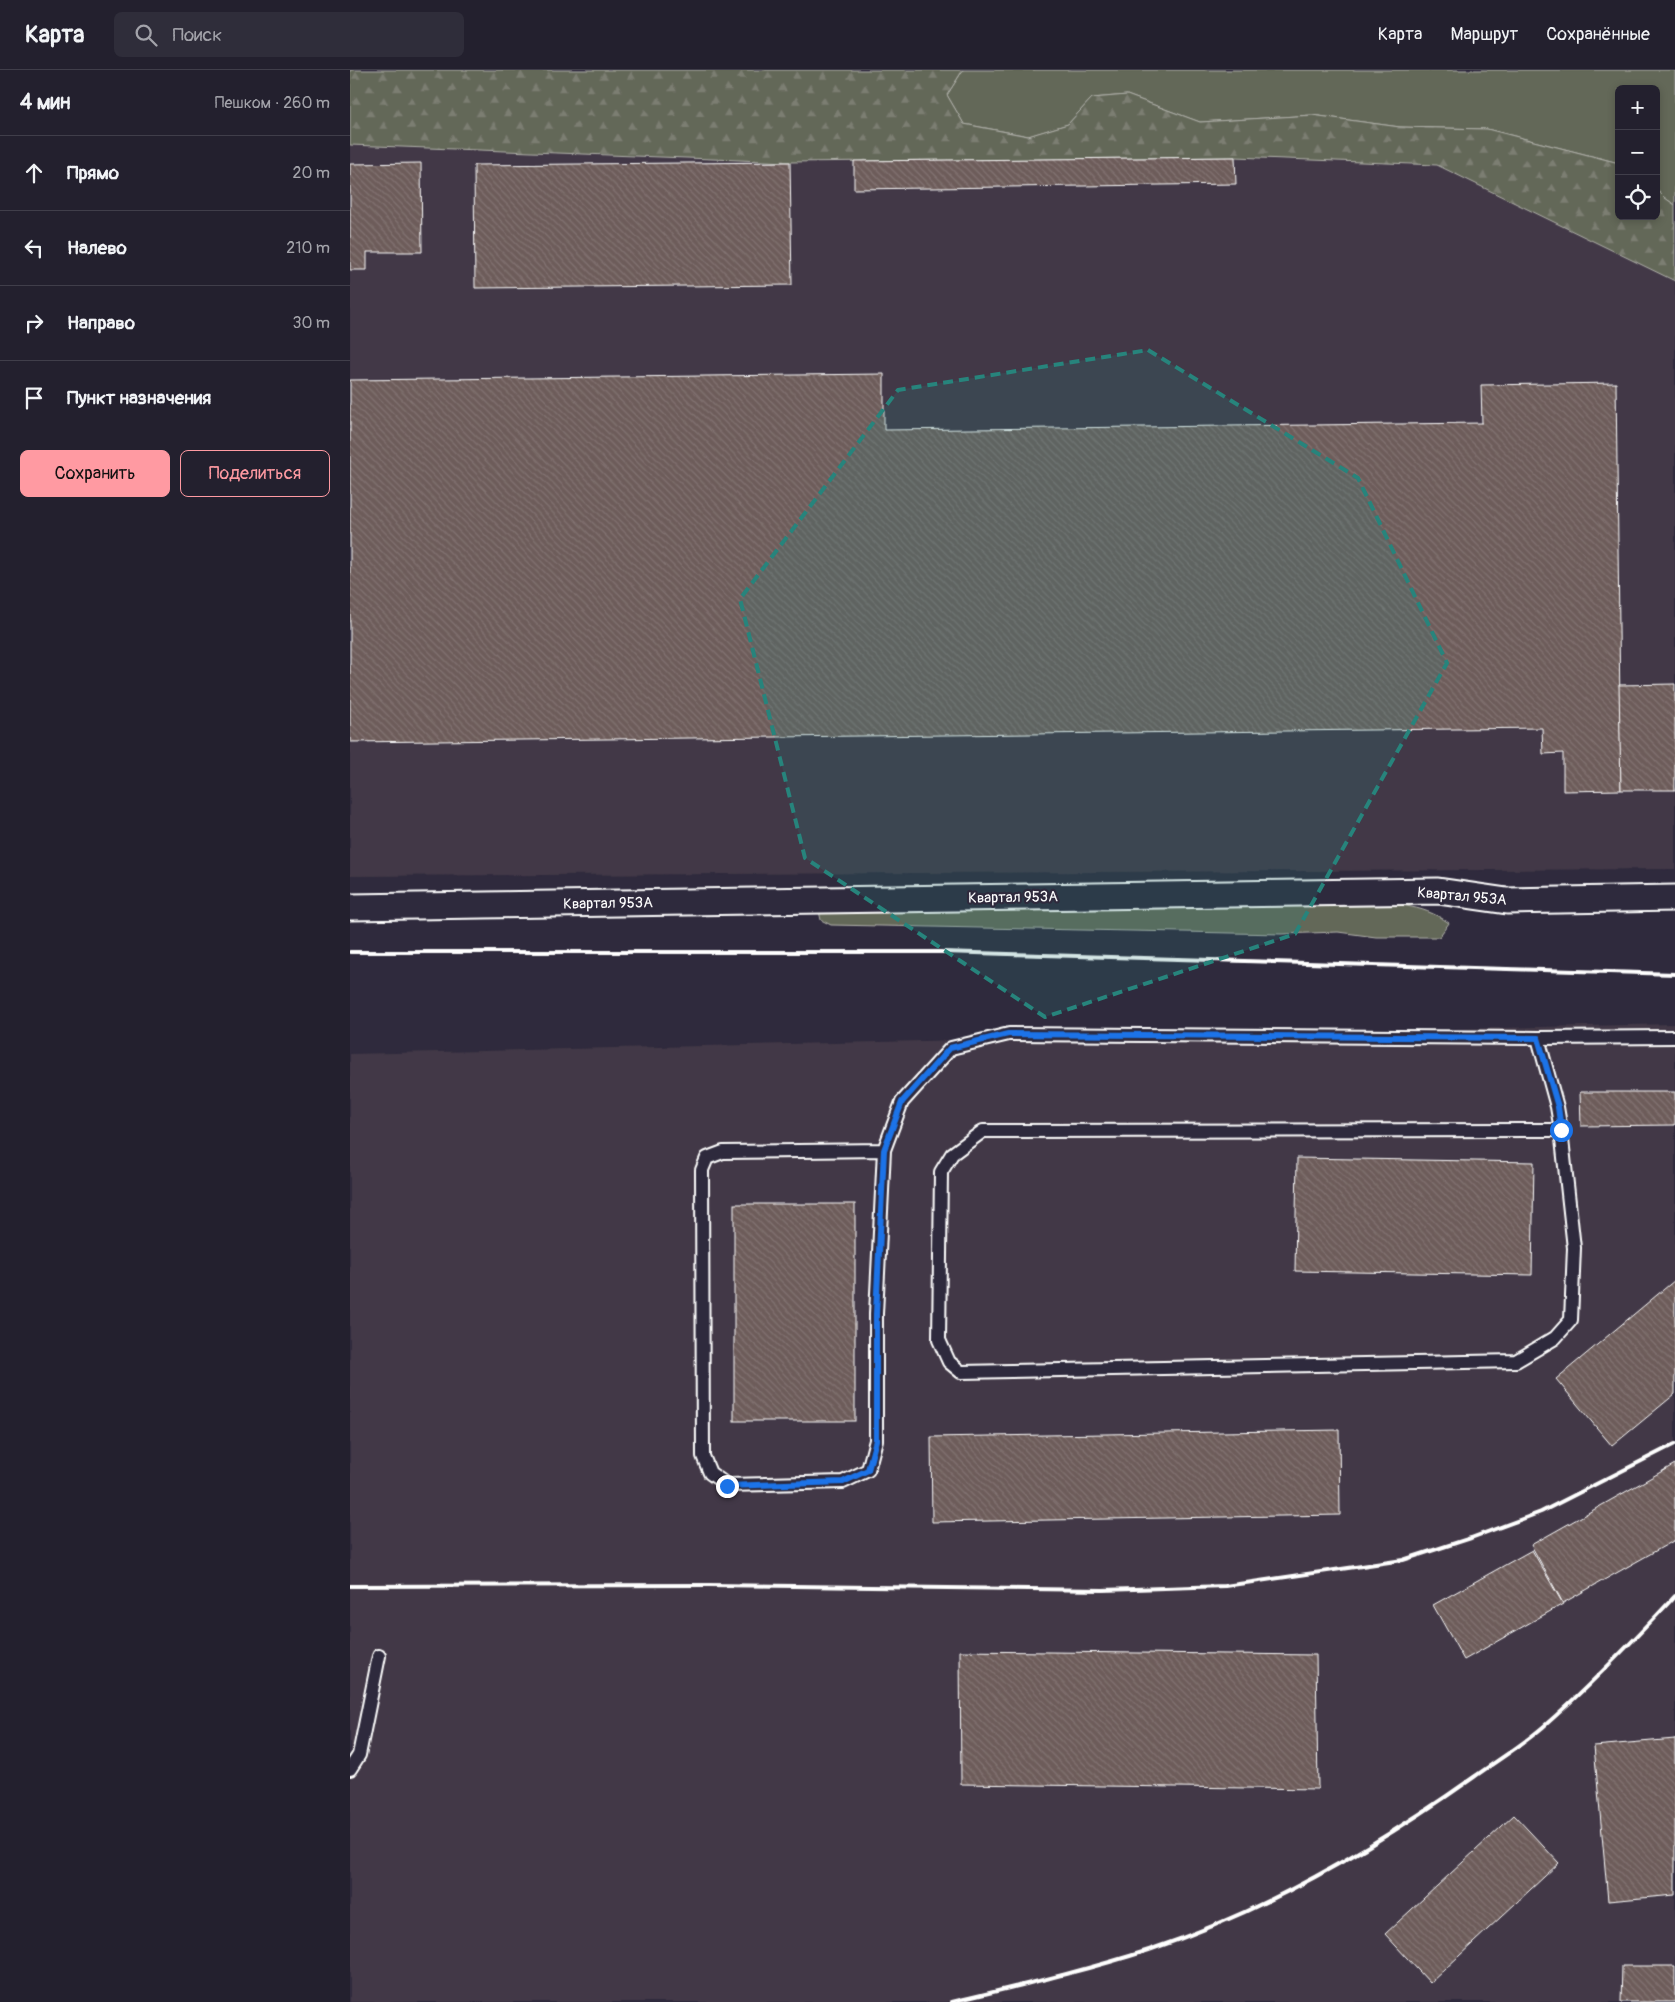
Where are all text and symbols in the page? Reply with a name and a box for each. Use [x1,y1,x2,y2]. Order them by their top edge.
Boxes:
search box [114,12,464,57]
text: Карта [25,20,84,49]
icon: search [132,21,160,49]
text: Поиск [172,23,222,47]
text: Карта [1378,23,1422,46]
text: Маршрут [1450,23,1518,46]
text: Сохранённые [1546,23,1650,46]
map controls [1615,85,1660,220]
button: + [1615,85,1660,130]
text: 4 мин [20,89,70,116]
text: Пешком · 260 m [215,93,330,113]
button: − [1615,130,1660,175]
icon: ahead [20,159,48,187]
text: Прямо [67,161,119,185]
text: 20 m [292,163,330,183]
button: locate [1615,175,1660,220]
icon: left [20,234,48,262]
text: Налево [67,236,127,260]
text: 210 m [286,238,330,258]
icon: right [20,309,48,337]
text: Направо [67,311,135,335]
text: 30 m [292,313,330,333]
icon: arrive [20,384,48,412]
text: Пункт назначения [67,386,211,410]
button: Сохранить [20,450,170,497]
button: Поделиться [180,450,330,497]
street label: Квартал 953А [1416,883,1508,910]
street label: Квартал 953А [968,887,1058,908]
street label: Квартал 953А [563,893,653,914]
route start [1550,1119,1573,1142]
route end [716,1475,739,1498]

